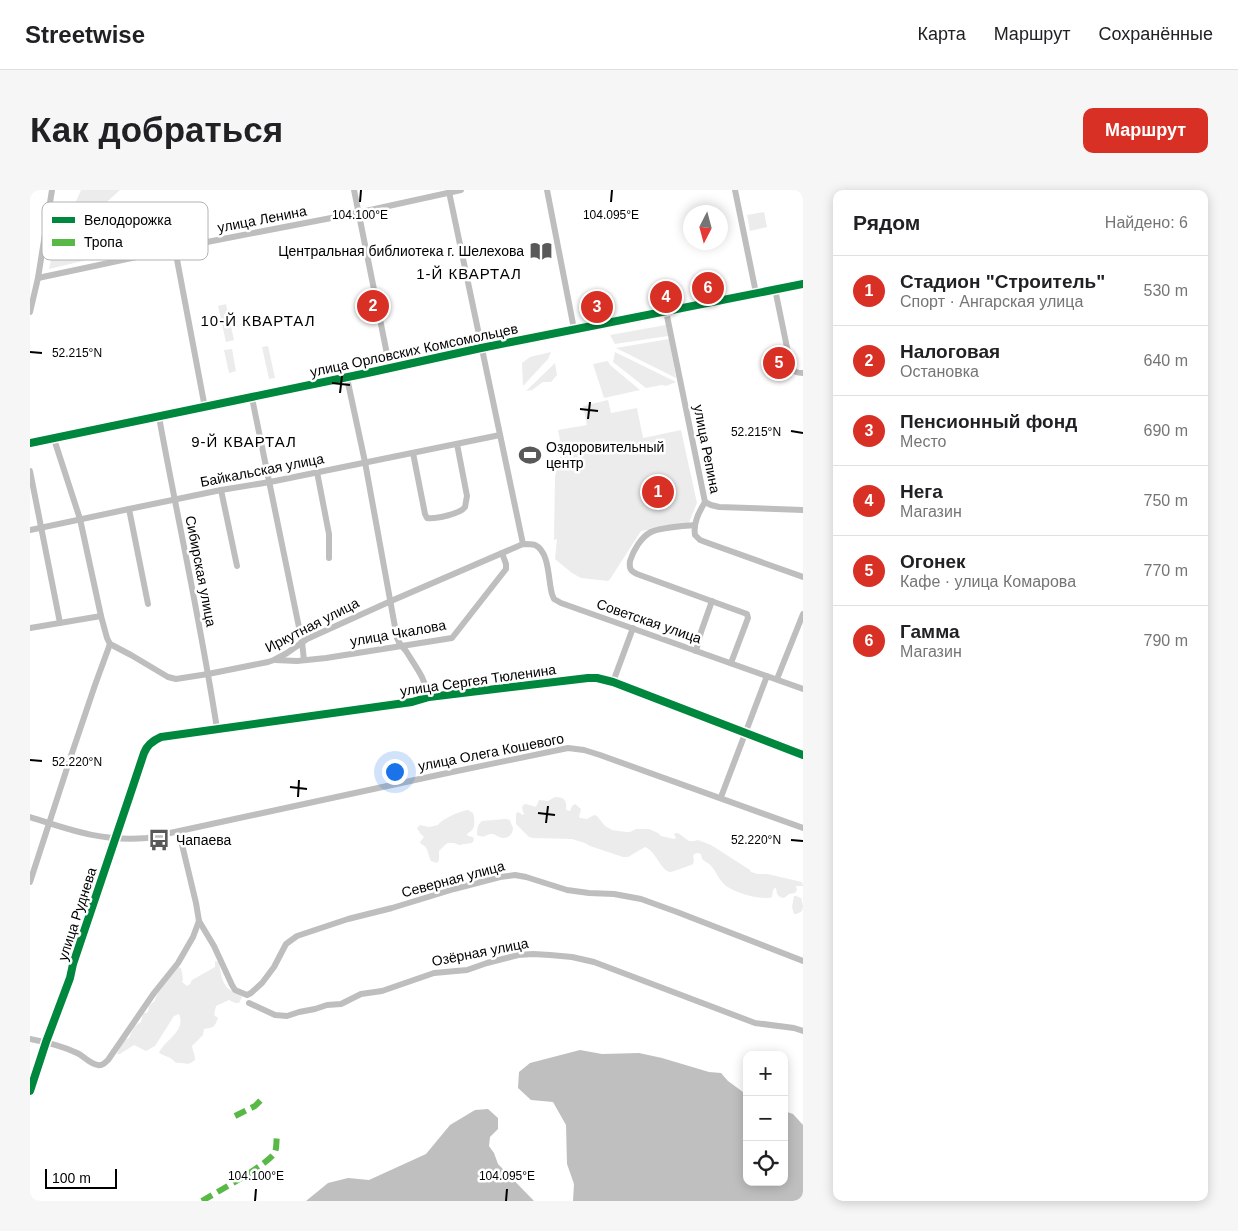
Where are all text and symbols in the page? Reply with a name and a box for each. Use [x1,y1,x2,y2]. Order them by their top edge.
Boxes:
text: Streetwise [25,21,145,48]
text: Карта [918,24,966,44]
text: Маршрут [994,24,1070,44]
text: Сохранённые [1098,24,1213,44]
button: Маршрут [1083,108,1208,153]
text: Как добраться [30,110,283,149]
legend [42,202,208,260]
street label: улица Ленина [216,202,308,235]
north arrow [683,205,728,250]
text: 104.100°E [332,208,388,222]
text: 104.095°E [583,208,639,222]
text: Рядом [853,211,920,234]
text: Велодорожка [84,212,172,228]
text: Найдено: 6 [1105,214,1188,231]
text: Тропа [84,234,123,250]
library icon: Центральная библиотека г. Шелехова [528,238,554,264]
place label: Центральная библиотека г. Шелехова [278,243,524,259]
district label: 1-Й КВАРТАЛ [416,265,522,282]
pin: 6 [692,269,724,307]
text: Стадион "Строитель" [900,271,1105,292]
pin: 4 [650,278,682,316]
text: 1 [865,282,873,299]
text: 530 m [1144,282,1188,299]
pin: 2 [357,287,389,325]
pin: 3 [581,288,613,326]
text: Спорт · Ангарская улица [900,293,1083,310]
district label: 10-Й КВАРТАЛ [200,312,316,329]
street label: улица Орловских Комсомольцев [309,320,519,380]
text: Налоговая [900,341,1000,362]
pin: 5 [763,344,795,382]
text: 52.215°N [52,346,102,360]
text: 2 [865,352,873,369]
text: 640 m [1144,352,1188,369]
text: Остановка [900,363,979,380]
street label: улица Репина [691,403,723,495]
text: Пенсионный фонд [900,411,1077,432]
text: 3 [865,422,873,439]
text: 690 m [1144,422,1188,439]
text: 52.215°N [731,425,781,439]
district label: 9-Й КВАРТАЛ [191,433,297,450]
text: Место [900,433,946,450]
place label: Оздоровительный центр [546,439,664,471]
sports icon: Оздоровительный центр [517,442,543,468]
street label: Байкальская улица [199,450,325,490]
pin: 1 [642,473,674,511]
text: Нега [900,481,943,502]
text: 4 [865,492,873,509]
text: 750 m [1144,492,1188,509]
text: Магазин [900,503,962,520]
street label: Сибирская улица [182,514,220,628]
text: Огонек [900,551,966,572]
text: 5 [865,562,873,579]
text: 770 m [1144,562,1188,579]
text: Кафе · улица Комарова [900,573,1076,590]
street label: Иркутная улица [262,594,362,656]
street label: Советская улица [594,596,704,647]
street label: улица Чкалова [349,617,447,649]
text: Гамма [900,621,960,642]
text: 6 [865,632,873,649]
text: 790 m [1144,632,1188,649]
text: Магазин [900,643,962,660]
street label: улица Сергея Тюленина [399,661,557,699]
street label: улица Олега Кошевого [417,730,565,774]
text: 52.220°N [52,755,102,769]
your location [382,759,408,785]
bus stop icon: Чапаева [146,827,172,853]
place label: Чапаева [176,832,232,848]
text: 52.220°N [731,833,781,847]
street label: Северная улица [400,857,507,900]
street label: улица Руднева [54,865,100,963]
street label: Озёрная улица [430,935,530,969]
map controls [743,1051,788,1186]
button: + [743,1051,788,1096]
button: − [743,1096,788,1141]
button: locate [743,1141,788,1186]
scale bar [45,1166,118,1189]
text: 104.100°E [228,1169,284,1183]
text: 104.095°E [479,1169,535,1183]
text: 100 m [52,1170,91,1186]

